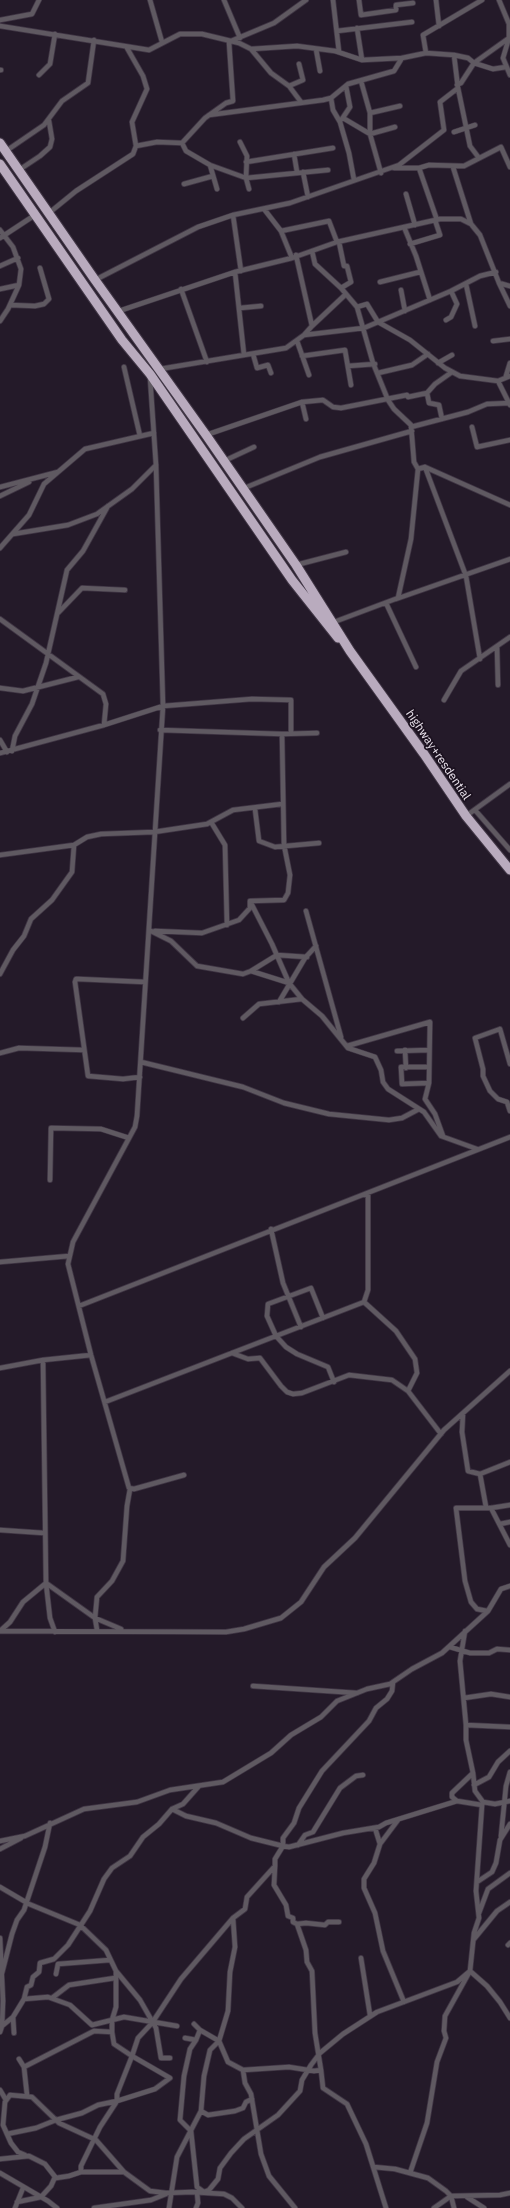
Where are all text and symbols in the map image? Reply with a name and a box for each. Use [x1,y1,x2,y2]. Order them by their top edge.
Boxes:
street label: highway+resdential [403,707,473,803]

